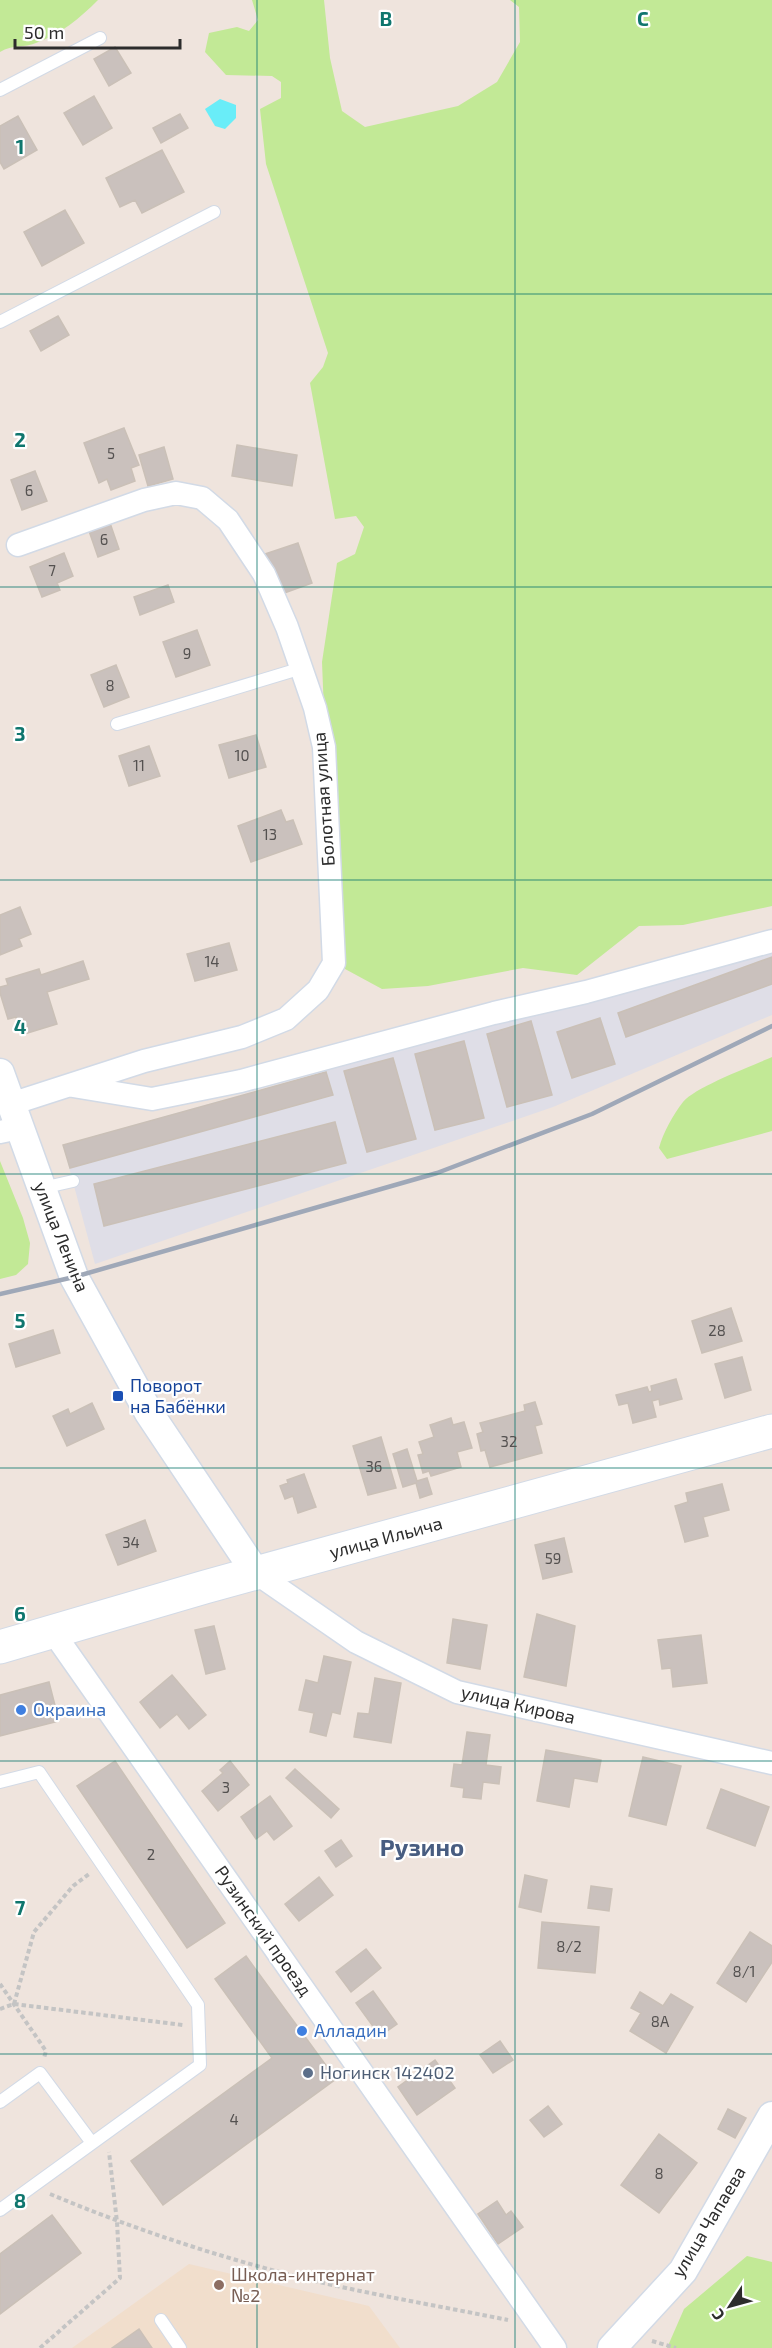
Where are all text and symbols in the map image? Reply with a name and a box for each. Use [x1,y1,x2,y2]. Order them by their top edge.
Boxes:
text: B [380,6,392,30]
text: C [637,6,649,30]
scale bar [15,12,180,50]
text: 50 m [24,21,64,43]
text: 1 [16,134,24,158]
text: 2 [14,427,26,451]
house number: 5 [107,444,115,462]
house number: 6 [25,481,33,499]
house number: 6 [100,530,108,548]
house number: 7 [48,561,56,579]
house number: 9 [183,644,191,662]
house number: 8 [105,676,115,694]
text: 3 [14,721,26,745]
street label: Болотная улица [307,731,339,867]
house number: 10 [234,746,250,764]
house number: 11 [133,756,145,774]
house number: 13 [263,825,277,843]
house number: 14 [204,952,220,970]
text: 4 [14,1014,27,1038]
street label: улица Ленина [30,1178,94,1295]
text: 5 [14,1308,26,1332]
house number: 28 [708,1321,726,1339]
place label: Поворот на Бабёнки [130,1374,226,1417]
marker: Поворот на Бабёнки [111,1389,125,1403]
house number: 32 [501,1432,517,1450]
house number: 36 [366,1457,382,1475]
street label: улица Ильича [327,1511,445,1563]
house number: 34 [122,1533,140,1551]
house number: 59 [545,1549,561,1567]
text: 6 [14,1601,26,1625]
street label: улица Кирова [459,1680,577,1728]
place label: Окраина [33,1698,106,1720]
marker: Окраина [14,1703,28,1717]
house number: 3 [222,1778,230,1796]
district label: Рузино [380,1832,464,1861]
house number: 2 [147,1845,155,1863]
street label: Рузинский проезд [211,1861,317,2000]
text: 7 [15,1895,26,1919]
house number: 8/2 [556,1937,582,1955]
house number: 8/1 [733,1962,755,1980]
house number: 8А [651,2012,670,2030]
place label: Алладин [314,2019,387,2041]
marker: Алладин [295,2024,309,2038]
place label: Ногинск 142402 [320,2061,455,2083]
marker: Ногинск 142402 [301,2066,315,2080]
house number: 4 [229,2110,239,2128]
street label: улица Чапаева [666,2162,750,2281]
house number: 8 [654,2164,664,2182]
text: 8 [14,2188,26,2212]
place label: Школа-интернат №2 [231,2263,375,2306]
north arrow [700,2276,760,2336]
marker: Школа-интернат №2 [212,2278,226,2292]
text: С [707,2306,728,2325]

